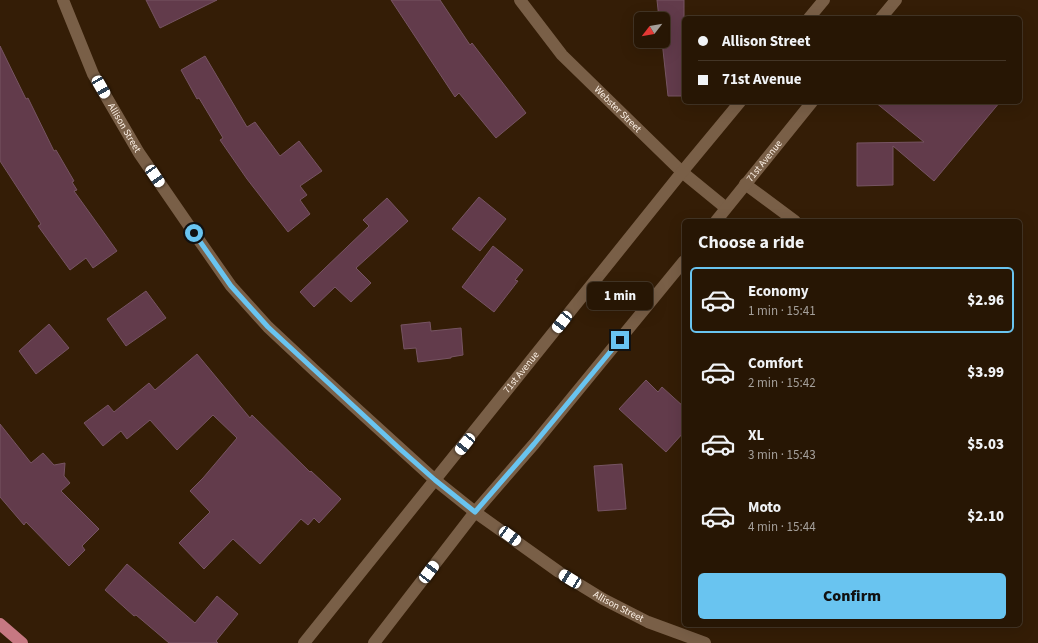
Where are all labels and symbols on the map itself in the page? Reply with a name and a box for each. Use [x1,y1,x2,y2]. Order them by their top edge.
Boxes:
north arrow [634,12,670,48]
car [90,74,112,100]
street label: Webster Street [591,83,645,136]
street label: Allison Street [104,100,145,156]
street label: 71st Avenue [743,137,786,185]
car [143,163,167,189]
route start [185,224,203,242]
callout: 1 min [587,282,653,310]
car [550,309,574,335]
route end [611,331,629,349]
street label: 71st Avenue [500,348,542,396]
car [453,431,477,457]
car [497,524,523,548]
car [417,559,441,585]
car [557,568,583,590]
street label: Allison Street [590,588,647,626]

